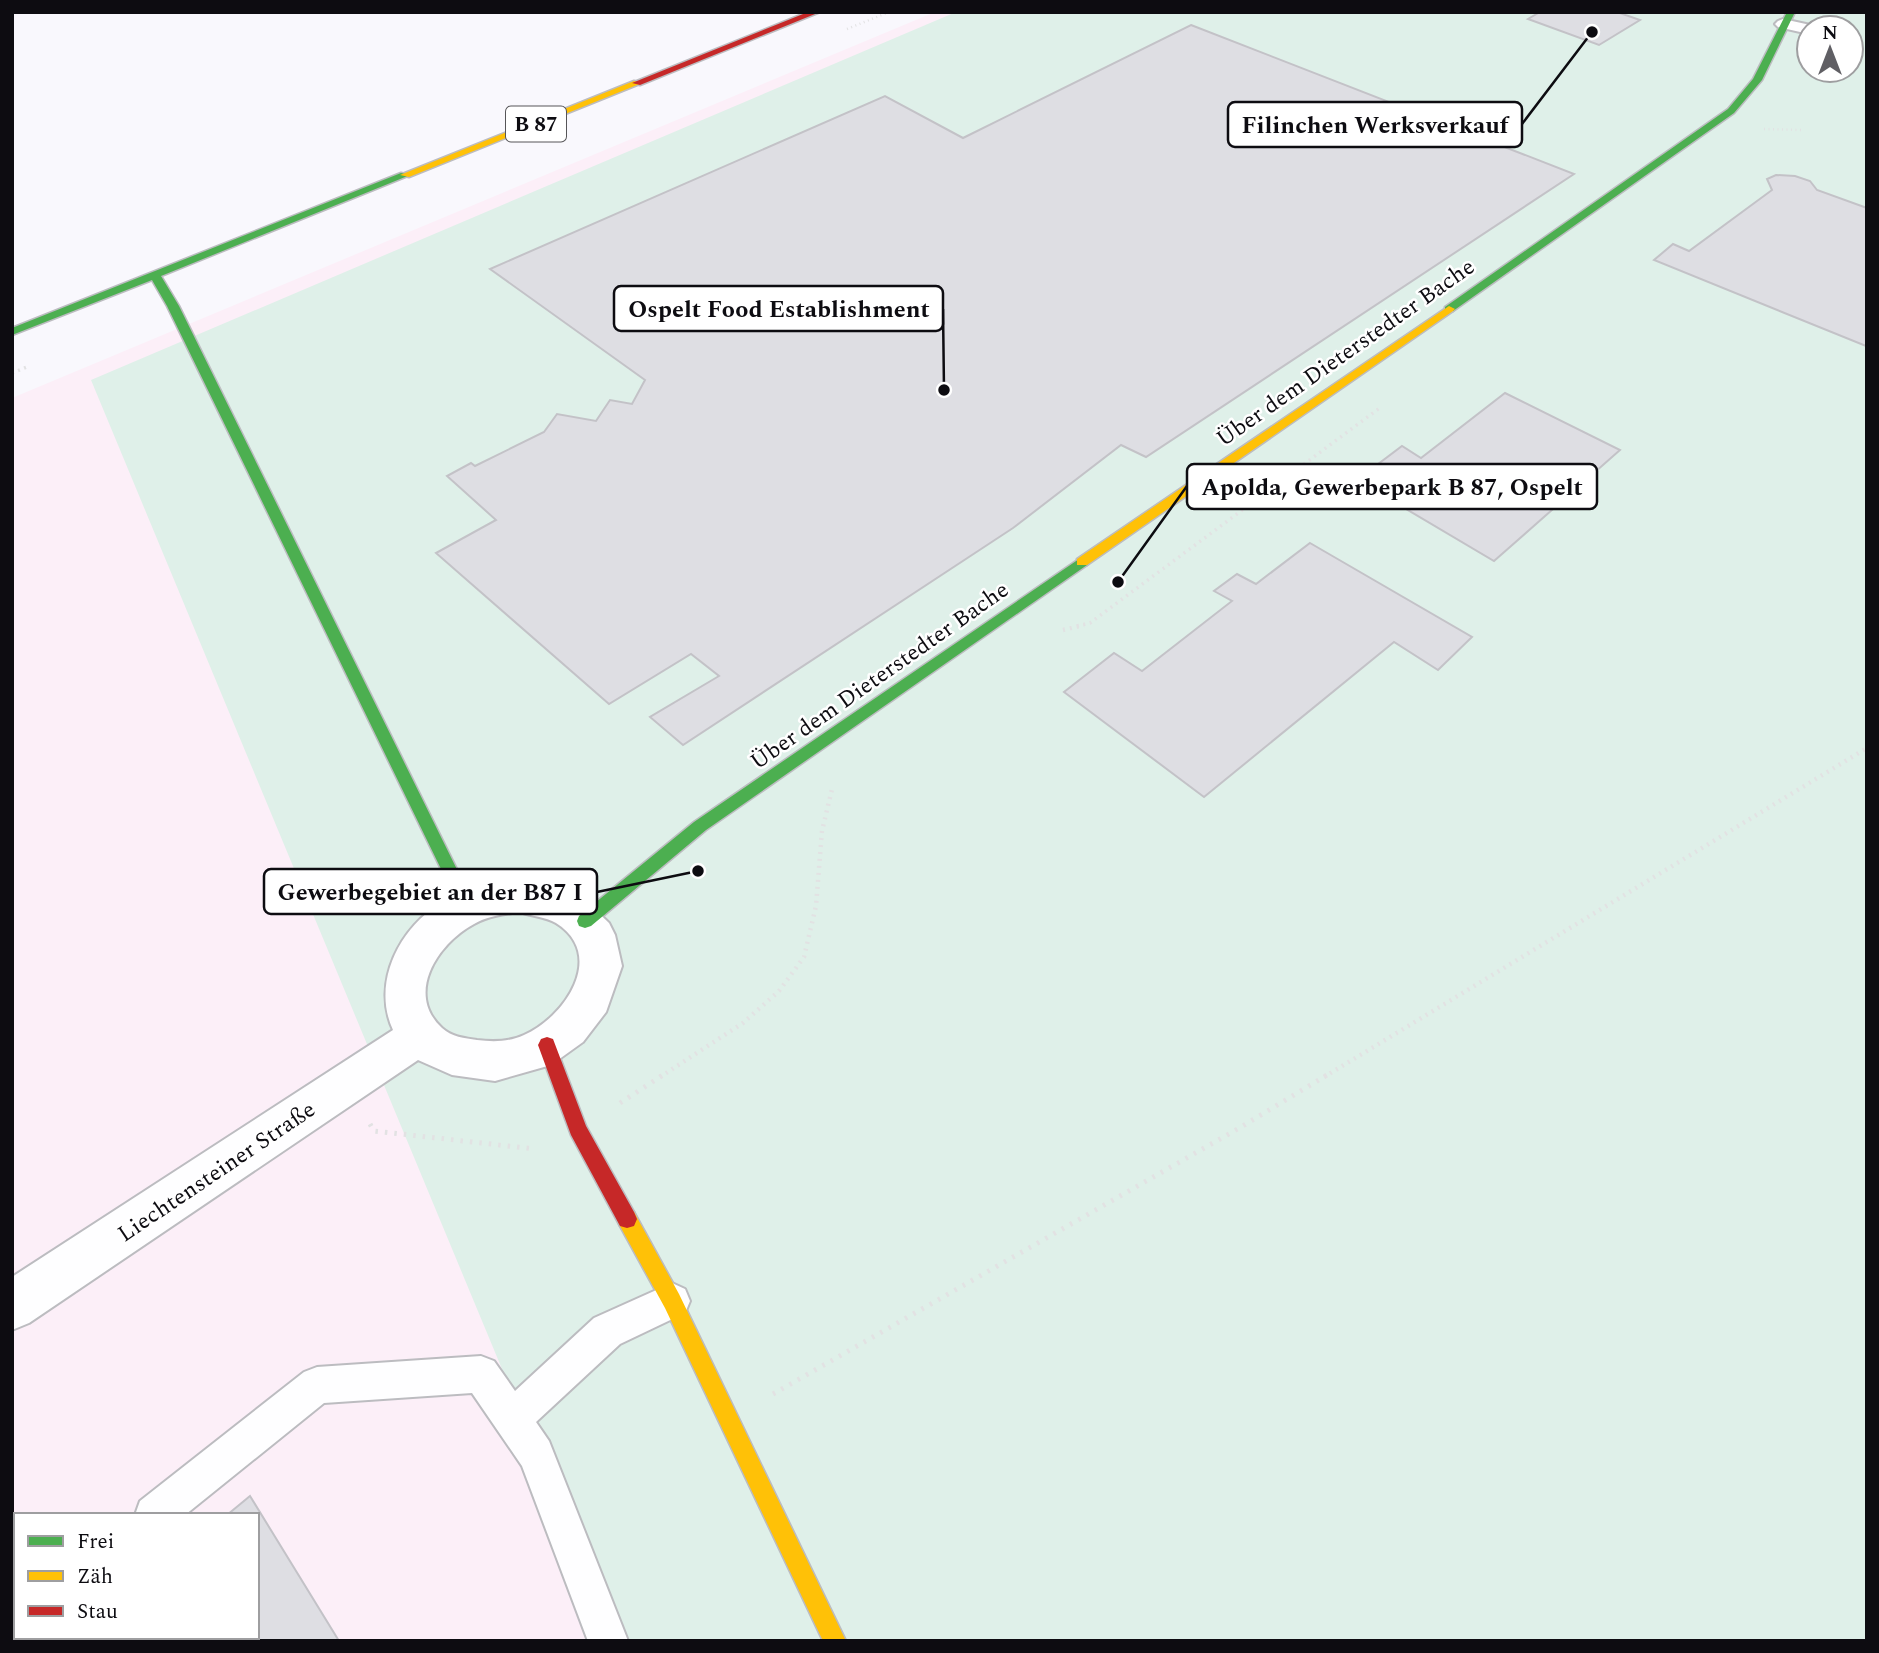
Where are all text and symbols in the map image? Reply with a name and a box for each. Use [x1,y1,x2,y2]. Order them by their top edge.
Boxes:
north arrow [1795,14,1865,84]
text: N [1822,19,1838,48]
callout: Filinchen Werksverkauf [1228,102,1522,147]
road number: B 87 [506,106,566,142]
text: Filinchen Werksverkauf [1242,108,1511,144]
street label: Über dem Dieterstedter Bache [1209,250,1483,456]
callout: Ospelt Food Establishment [614,286,943,331]
text: Ospelt Food Establishment [628,292,930,328]
callout: Apolda, Gewerbepark B 87, Ospelt [1187,464,1597,509]
text: Apolda, Gewerbepark B 87, Ospelt [1201,470,1583,506]
street label: Über dem Dieterstedter Bache [743,573,1017,779]
callout: Gewerbegebiet an der B87 I [264,869,597,914]
text: Gewerbegebiet an der B87 I [277,875,583,911]
street label: Liechtensteiner Straße [111,1093,323,1252]
legend [14,1513,259,1639]
text: Frei [77,1526,114,1558]
text: Zäh [77,1561,113,1593]
text: Stau [77,1596,118,1628]

